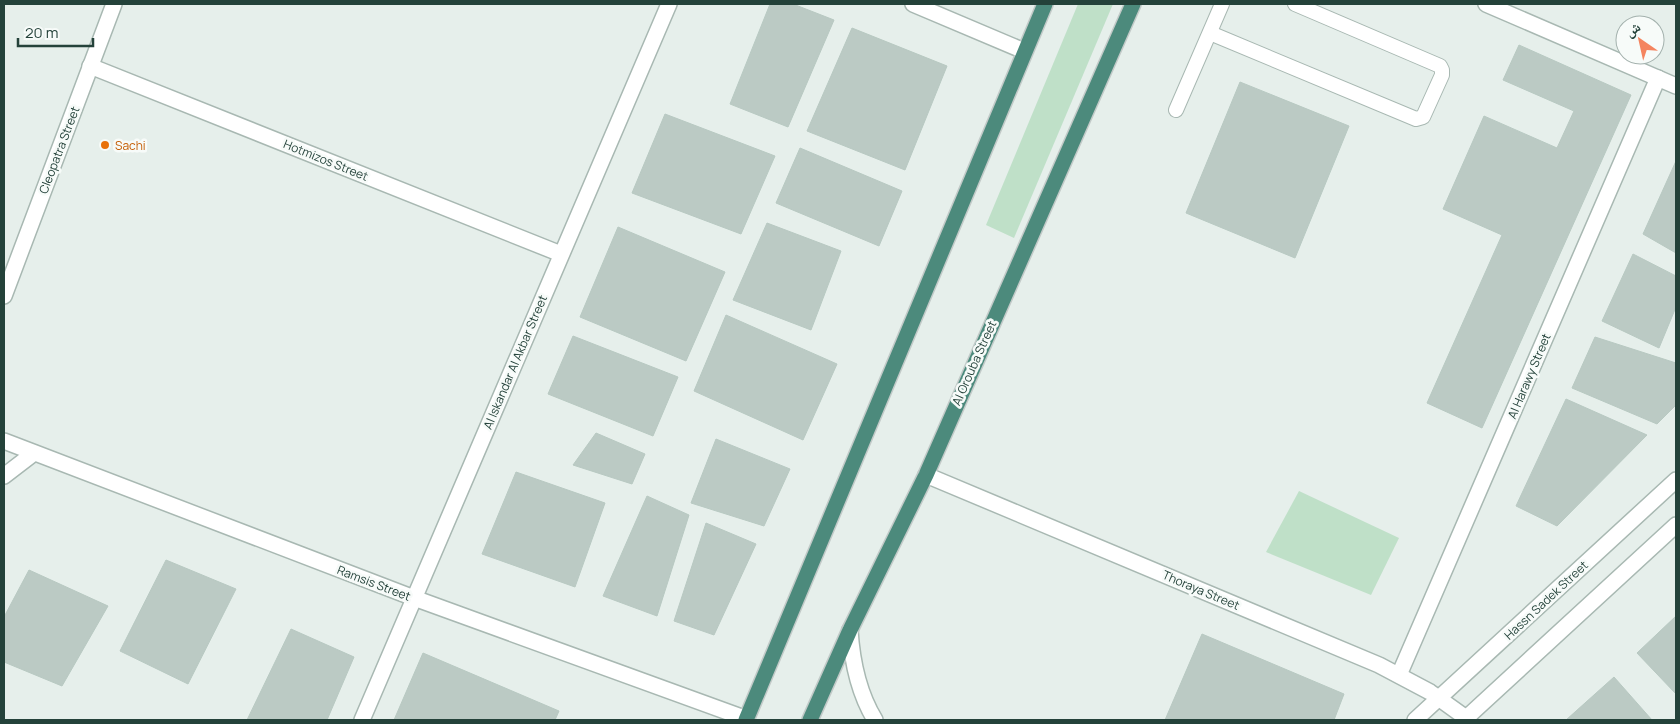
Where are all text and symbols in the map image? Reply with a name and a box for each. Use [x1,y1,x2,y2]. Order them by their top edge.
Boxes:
scale bar [18,15,92,47]
north arrow [1615,15,1665,65]
text: ش [1621,17,1644,41]
text: 20 m [25,22,58,43]
street label: Cleopatra Street [34,104,84,196]
street label: Hotmizos Street [281,135,371,185]
place label: Sachi [115,137,146,154]
marker: Sachi [99,139,111,151]
street label: Al Iskandar Al Akbar Street [479,292,551,432]
street label: Al Orouba Street [948,318,1000,408]
street label: Al Harawy Street [1503,330,1555,421]
street label: Hassn Sadek Street [1500,557,1592,643]
street label: Ramsis Street [335,561,413,605]
street label: Thoraya Street [1160,566,1242,614]

